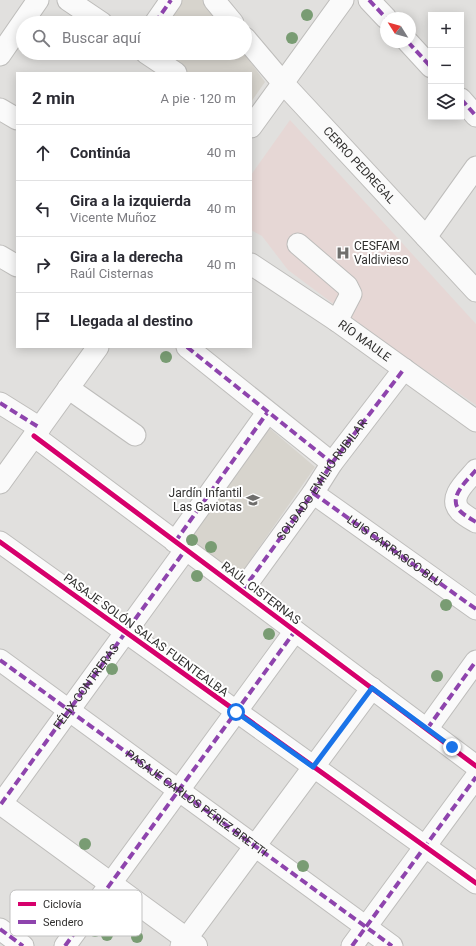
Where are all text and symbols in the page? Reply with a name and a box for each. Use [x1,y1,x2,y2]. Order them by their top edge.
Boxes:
north arrow [380,12,416,48]
map controls [428,12,464,120]
button: + [428,12,464,48]
search box [16,16,252,60]
icon: search [30,27,52,49]
text: Buscar aquí [62,29,141,47]
button: − [428,48,464,84]
button: layers [428,84,464,120]
text: 2 min [32,88,75,108]
text: A pie · 120 m [161,91,236,106]
street label: CERRO PEDREGAL [320,124,399,207]
icon: ahead [32,142,54,164]
text: Continúa [70,144,131,162]
text: 40 m [207,145,236,160]
text: Gira a la izquierda [70,192,191,210]
icon: left [32,198,54,220]
text: 40 m [207,201,236,216]
text: Vicente Muñoz [70,210,156,225]
place label: CESFAM Valdivieso [354,239,409,267]
hospital icon: CESFAM Valdivieso [335,245,351,261]
text: Gira a la derecha [70,248,183,266]
icon: right [32,254,54,276]
text: 40 m [207,257,236,272]
text: Raúl Cisternas [70,266,153,281]
icon: arrive [32,310,54,332]
text: Llegada al destino [70,312,193,330]
street label: RÍO MAULE [335,317,394,364]
street label: SOLDADO EMILIO RUBILAR [274,416,370,543]
place label: Jardín Infantil Las Gaviotas [169,486,242,514]
school or university icon: Jardín Infantil Las Gaviotas [245,492,261,508]
street label: LUIS CARRASCO BLU [344,512,445,590]
street label: RAÚL CISTERNAS [219,558,304,627]
street label: PASAJE SOLÓN SALAS FUENTEALBA [61,570,232,700]
street label: FÉLIX CONTRERAS [51,641,122,732]
route start [227,703,245,721]
route end [443,738,461,756]
street label: PASAJE CARLOS PÉREZ BRETTI [123,747,270,860]
legend [10,890,142,936]
text: Ciclovía [43,898,82,911]
text: Sendero [43,916,83,929]

